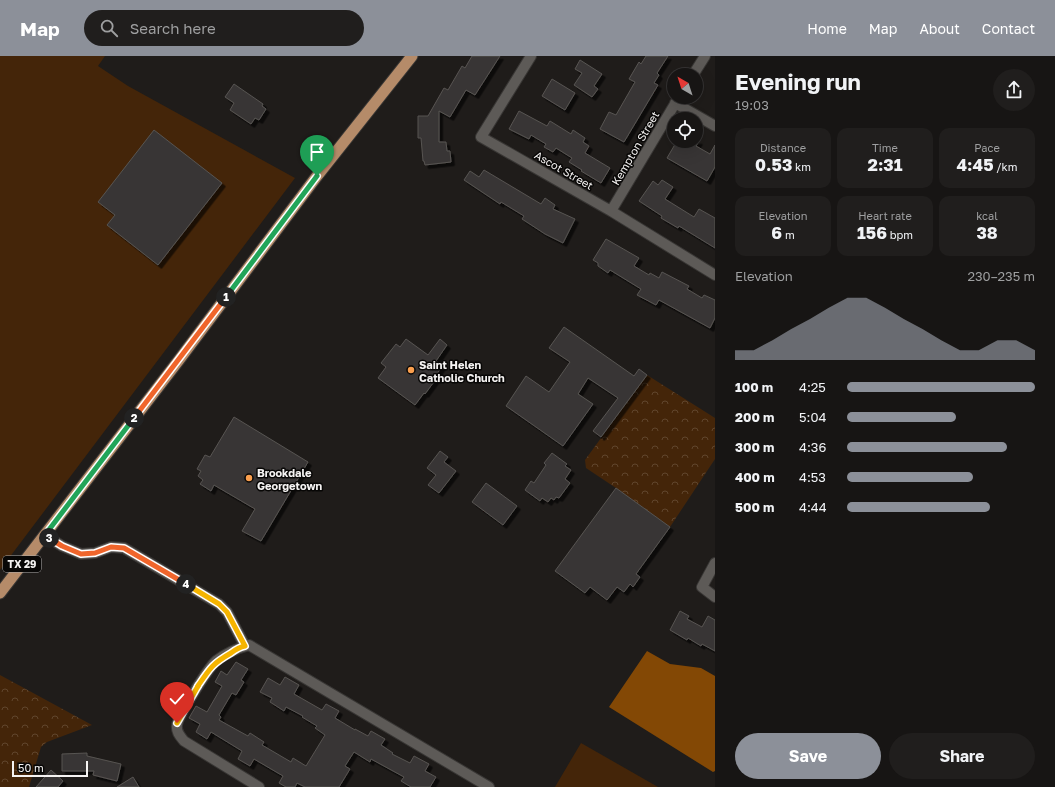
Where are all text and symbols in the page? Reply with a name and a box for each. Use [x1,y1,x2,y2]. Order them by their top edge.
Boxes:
search box [84,10,364,46]
text: Map [20,17,60,40]
icon: search [98,17,120,39]
text: Search here [130,19,216,37]
text: Home [807,20,847,37]
text: Map [869,20,897,37]
text: About [919,20,960,37]
text: Contact [982,20,1035,37]
north arrow [667,68,703,104]
map controls [667,68,703,148]
text: Evening run [735,68,861,95]
button: share [993,69,1035,111]
text: 19:03 [735,97,769,113]
street label: Kempton Street [609,109,661,187]
button: locate [667,112,703,148]
pin [300,135,334,176]
icon: arrive [306,141,328,163]
text: Distance [760,141,806,154]
text: Time [872,141,898,154]
text: Pace [974,141,1000,154]
street label: Ascot Street [532,148,596,192]
text: 0.53 [755,154,792,175]
text: 2:31 [868,154,902,175]
text: 4:45 [956,154,994,175]
text: km [792,160,811,173]
text: /km [994,160,1018,173]
text: Elevation [759,209,807,222]
text: Heart rate [858,209,912,222]
text: kcal [976,209,998,222]
text: 6 [771,222,782,243]
text: 156 [857,222,887,243]
text: 38 [976,222,998,243]
text: m [782,228,795,241]
text: bpm [887,228,913,241]
text: Elevation [735,268,793,284]
text: 230–235 m [967,268,1035,284]
pin: 1 [216,287,236,307]
text: 1 [223,290,229,303]
place label: Saint Helen Catholic Church [419,358,505,384]
marker: Saint Helen Catholic Church [406,365,416,375]
text: 100 m [735,379,773,395]
text: 4:25 [799,379,826,395]
pin: 2 [124,408,144,428]
text: 200 m [735,409,774,425]
text: 5:04 [799,409,826,425]
text: 2 [131,411,137,424]
text: 300 m [735,439,774,455]
text: 4:36 [799,439,826,455]
place label: Brookdale Georgetown [257,466,323,492]
text: 400 m [735,469,775,485]
text: 4:53 [799,469,826,485]
marker: Brookdale Georgetown [244,473,254,483]
text: 500 m [735,499,774,515]
text: 4:44 [799,499,827,515]
pin: 3 [39,528,59,548]
text: 3 [46,531,52,544]
road number: TX 29 [3,556,41,572]
pin: 4 [176,574,196,594]
text: 4 [183,577,189,590]
pin [160,682,194,723]
icon: check [166,688,188,710]
button: Save [735,733,881,779]
button: Share [889,733,1035,779]
scale bar [12,759,88,778]
text: 50 m [18,761,44,774]

